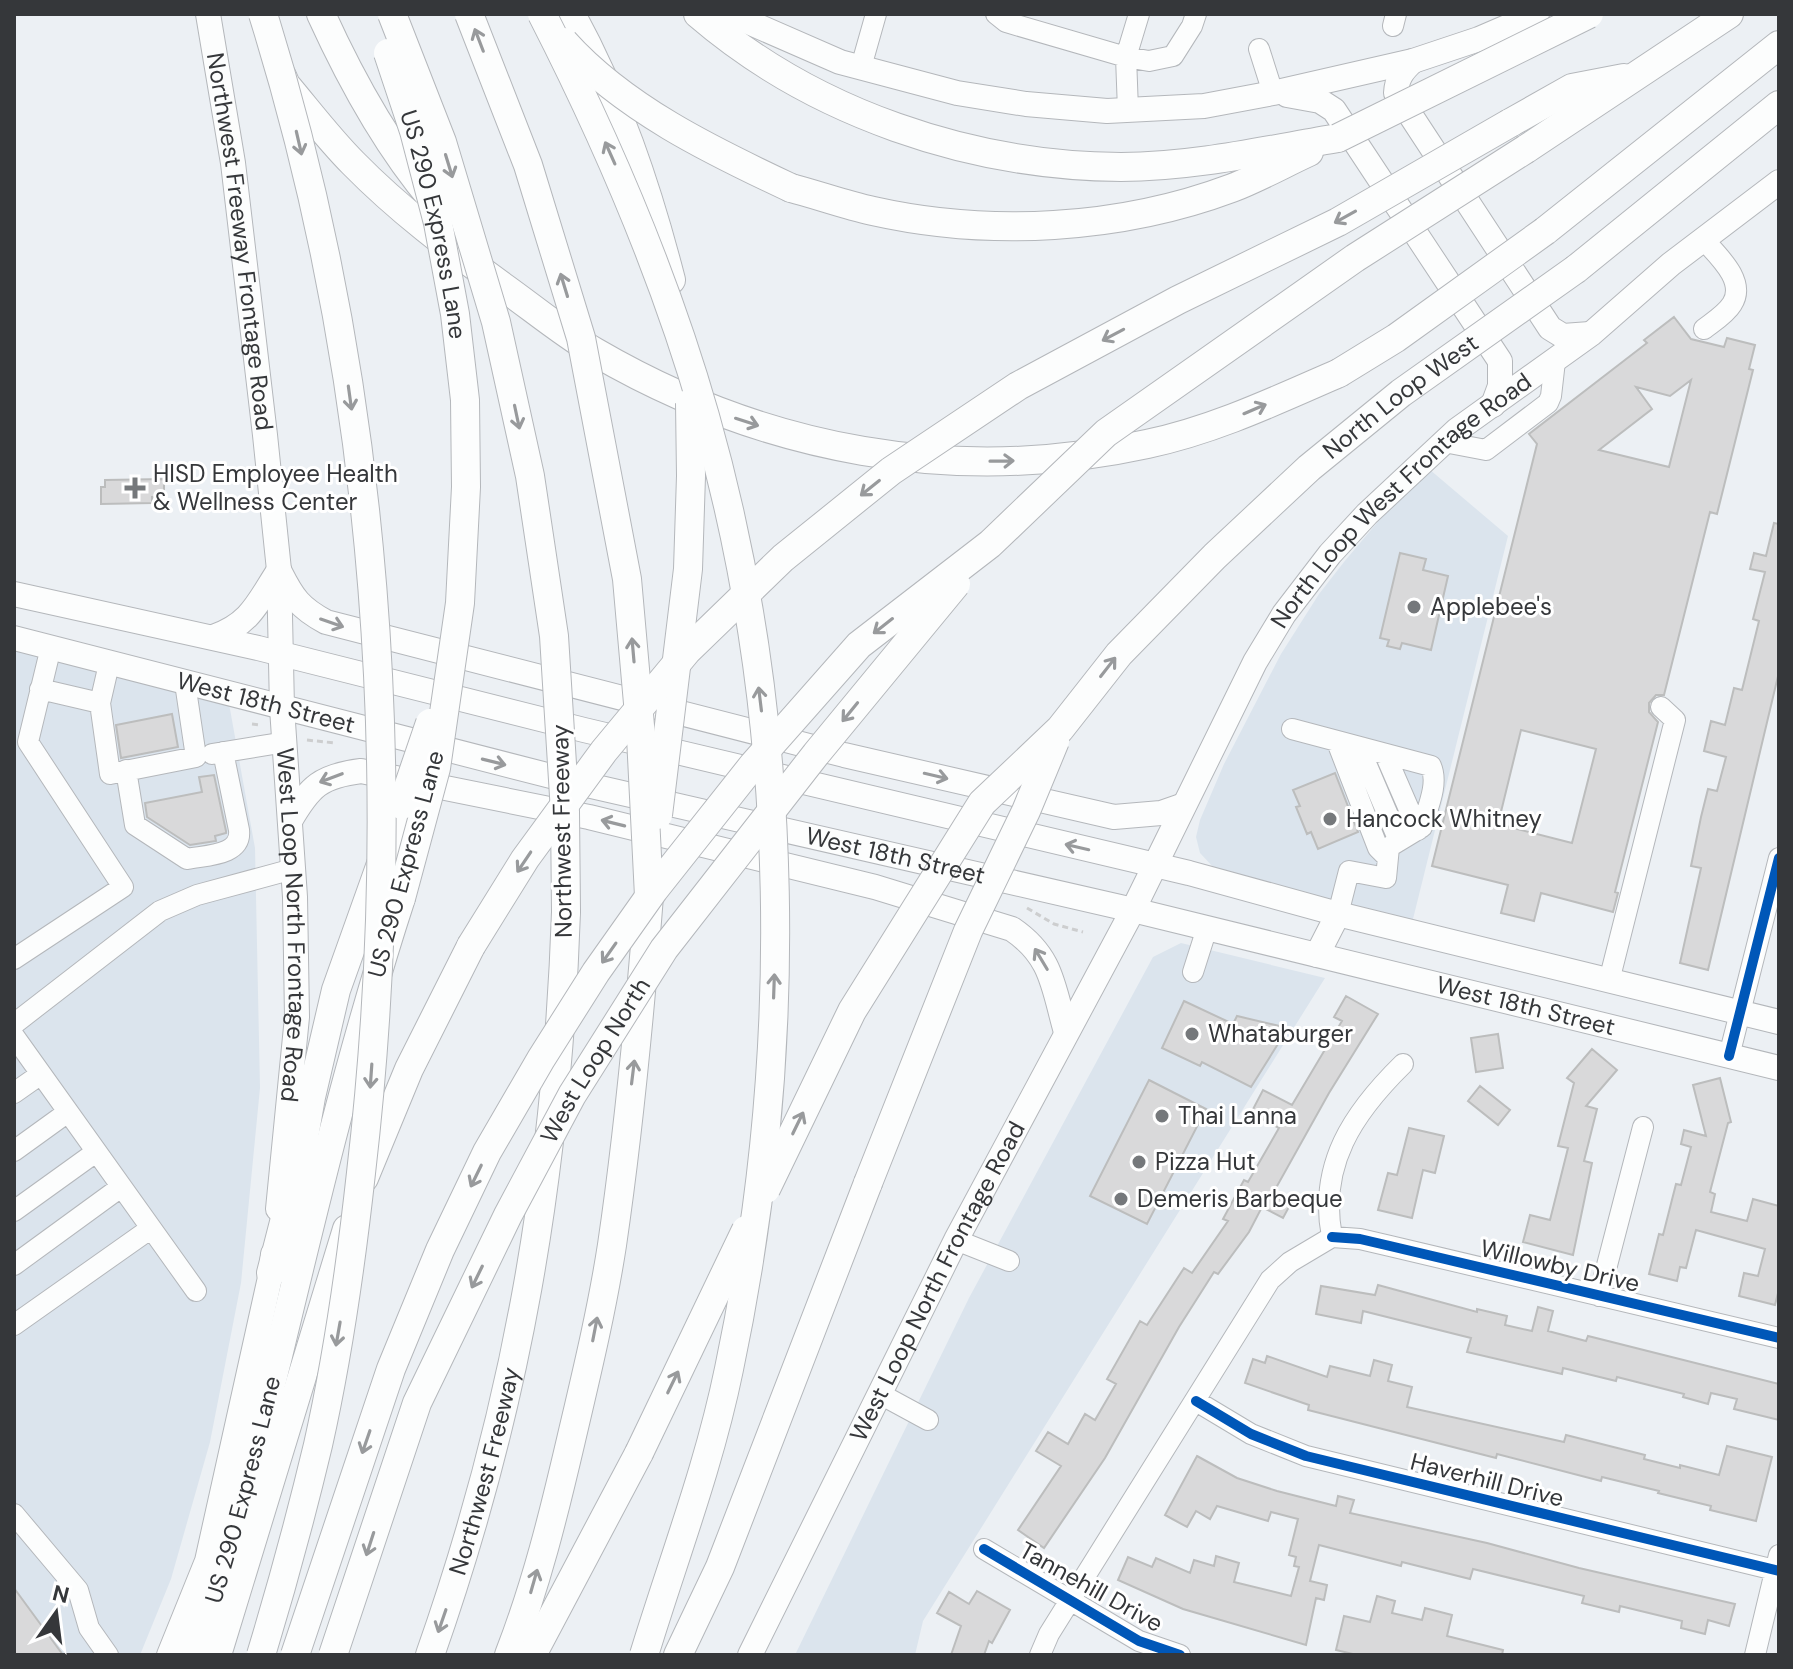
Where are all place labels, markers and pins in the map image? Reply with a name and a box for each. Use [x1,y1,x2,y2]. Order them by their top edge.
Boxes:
place label: HISD Employee Health & Wellness Center [153,458,398,517]
marker: HISD Employee Health & Wellness Center [124,477,146,499]
place label: Applebee's [1430,591,1552,622]
marker: Applebee's [1405,598,1423,616]
place label: Hancock Whitney [1346,803,1542,834]
marker: Hancock Whitney [1321,810,1339,828]
place label: Whataburger [1208,1018,1353,1049]
marker: Whataburger [1183,1025,1201,1043]
place label: Thai Lanna [1178,1100,1297,1131]
marker: Thai Lanna [1153,1107,1171,1125]
place label: Pizza Hut [1155,1146,1256,1177]
marker: Pizza Hut [1130,1153,1148,1171]
place label: Demeris Barbeque [1137,1183,1343,1214]
marker: Demeris Barbeque [1112,1190,1130,1208]

